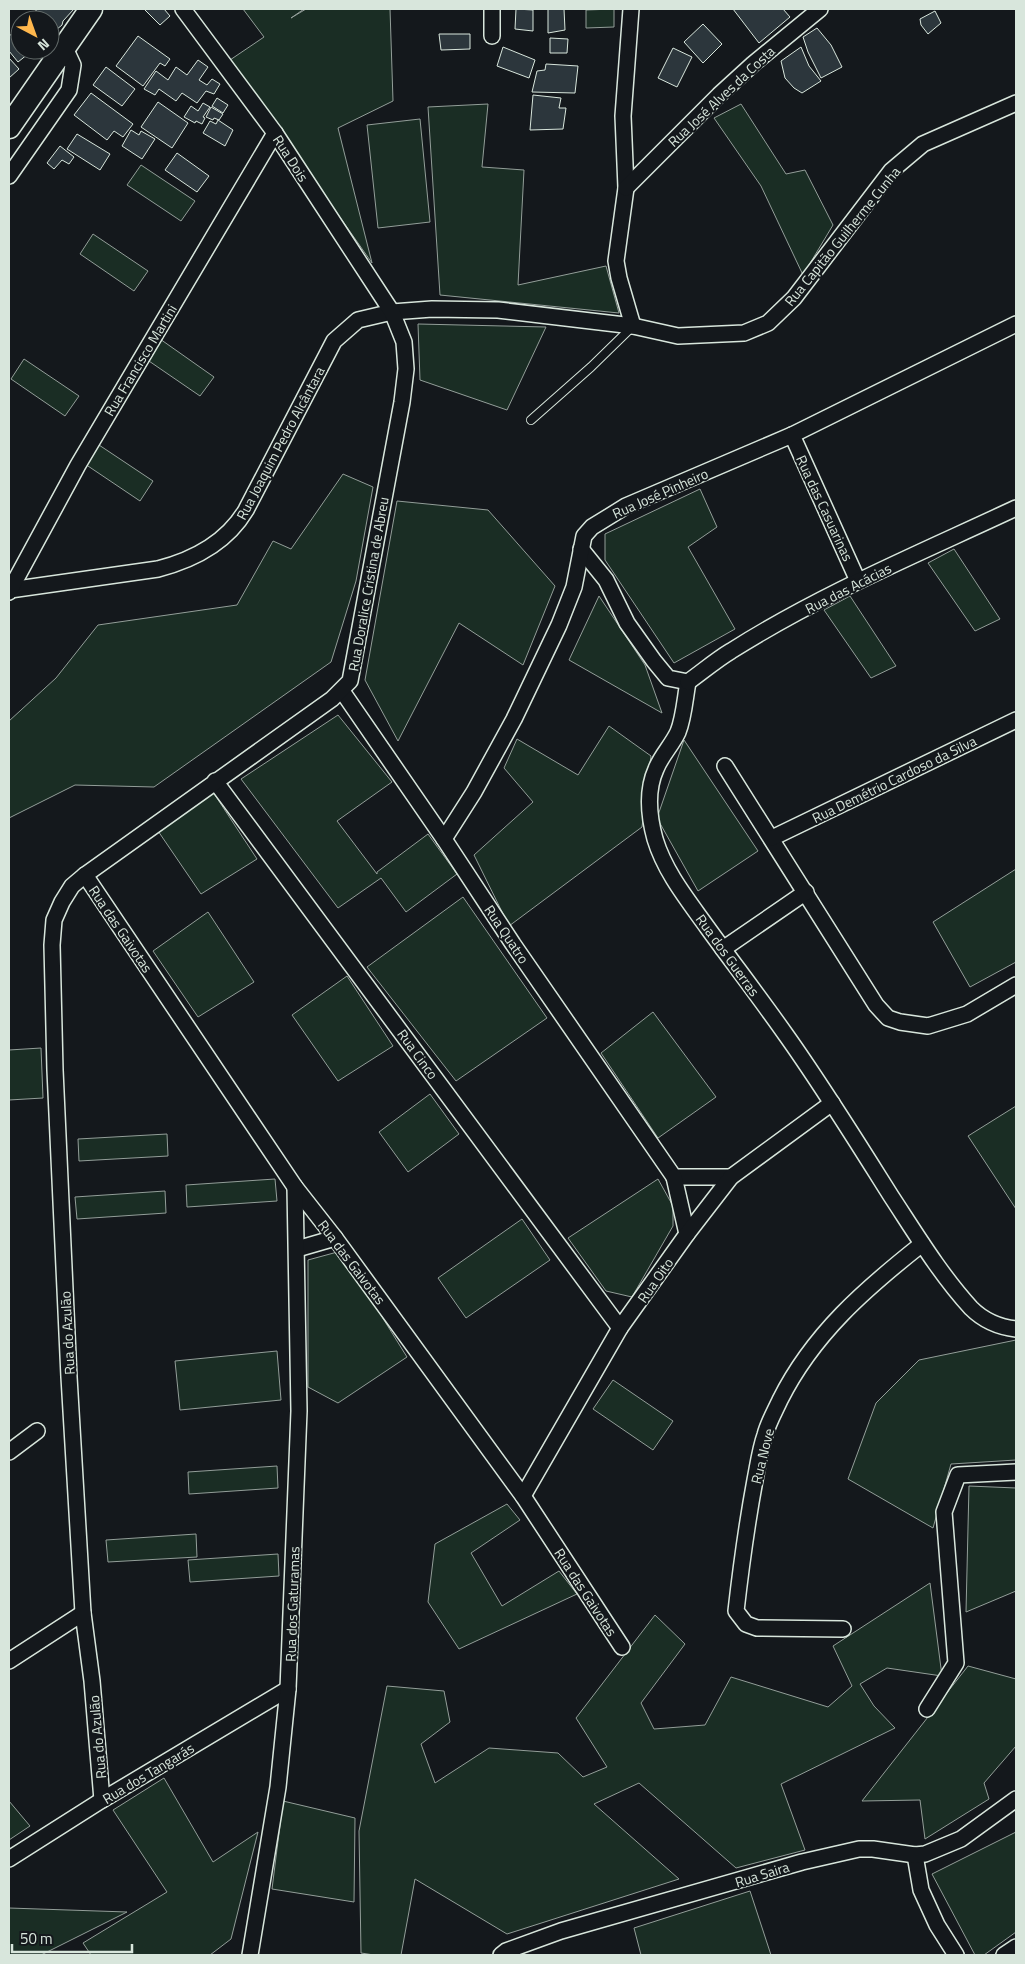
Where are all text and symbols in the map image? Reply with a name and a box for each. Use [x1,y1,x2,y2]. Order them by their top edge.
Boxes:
north arrow [10,10,60,60]
text: N [33,34,54,56]
street label: Rua José Alves da Costa [663,41,779,151]
street label: Rua Dois [268,130,314,186]
street label: Rua Capitão Guilherme Cunha [779,162,905,310]
street label: Rua Francisco Martini [98,300,182,420]
street label: Rua Joaquim Pedro Alcântara [231,363,329,523]
street label: Rua das Casuarinas [791,452,859,564]
street label: Rua José Pinheiro [609,463,711,523]
street label: Rua Doralice Cristina de Abreu [342,495,394,673]
street label: Rua das Acácias [801,557,895,619]
street label: Rua Demétrio Cardoso da Silva [808,730,980,828]
street label: Rua das Gaivotas [84,881,158,977]
street label: Rua Quatro [480,900,534,968]
street label: Rua dos Guerras [691,910,765,1000]
street label: Rua Cinco [393,1024,443,1084]
street label: Rua das Gaivotas [313,1215,391,1309]
street label: Rua Oito [632,1253,678,1307]
street label: Rua do Azulão [54,1291,80,1375]
street label: Rua Nove [745,1426,779,1486]
street label: Rua das Gaivotas [550,1544,622,1640]
street label: Rua dos Gaturamas [279,1546,305,1662]
street label: Rua do Azulão [83,1694,111,1780]
street label: Rua dos Tangarás [98,1737,198,1809]
street label: Rua Saira [732,1856,792,1892]
scale bar [12,1922,132,1954]
text: 50 m [20,1927,53,1950]

